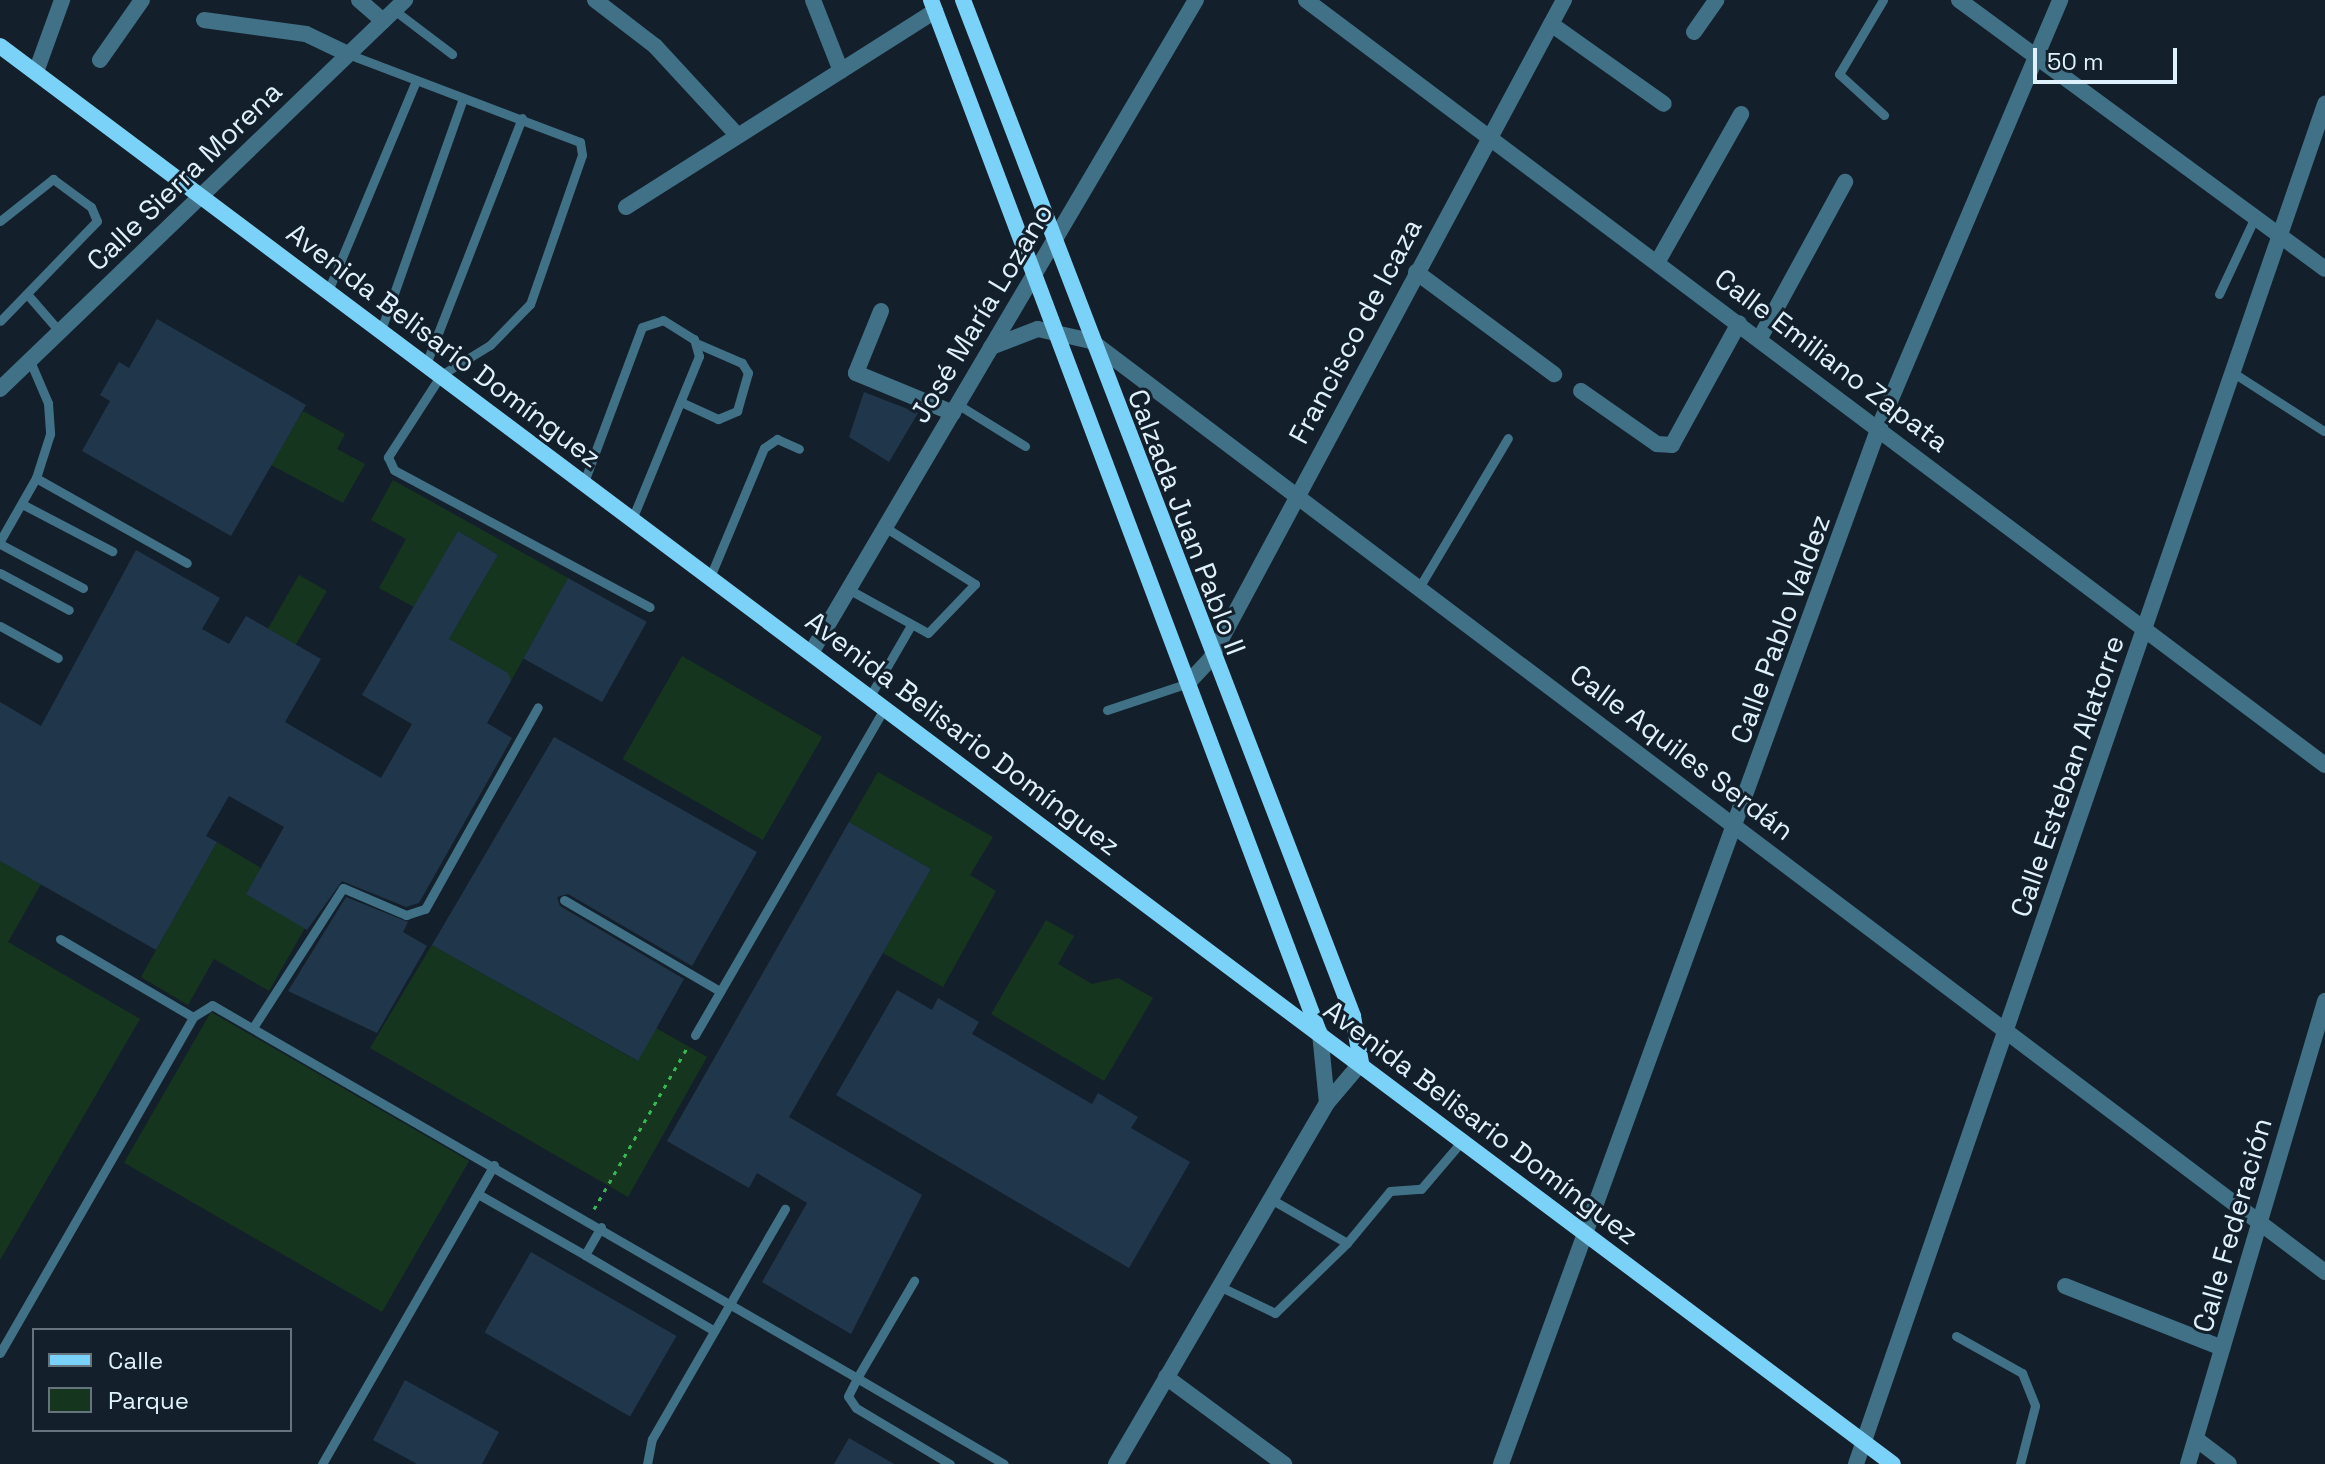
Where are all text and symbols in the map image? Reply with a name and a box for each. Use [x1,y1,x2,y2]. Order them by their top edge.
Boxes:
scale bar [2037,32,2181,82]
text: 50 m [2047,46,2104,77]
street label: Calle Sierra Morena [80,74,288,278]
street label: José María Lozano [902,197,1060,429]
street label: Francisco de Icaza [1281,213,1429,449]
street label: Avenida Belisario Domínguez [280,216,608,474]
street label: Calle Emiliano Zapata [1708,261,1956,459]
street label: Calzada Juan Pablo II [1121,384,1253,660]
street label: Calle Pablo Valdez [1723,510,1837,748]
street label: Avenida Belisario Domínguez [799,604,1127,862]
street label: Calle Esteban Alatorre [2003,631,2131,921]
street label: Calle Aquiles Serdán [1563,657,1801,847]
street label: Avenida Belisario Domínguez [1317,993,1645,1251]
street label: Calle Federación [2185,1114,2279,1336]
legend [32,1328,292,1432]
text: Calle [108,1345,163,1376]
text: Parque [108,1385,189,1416]

